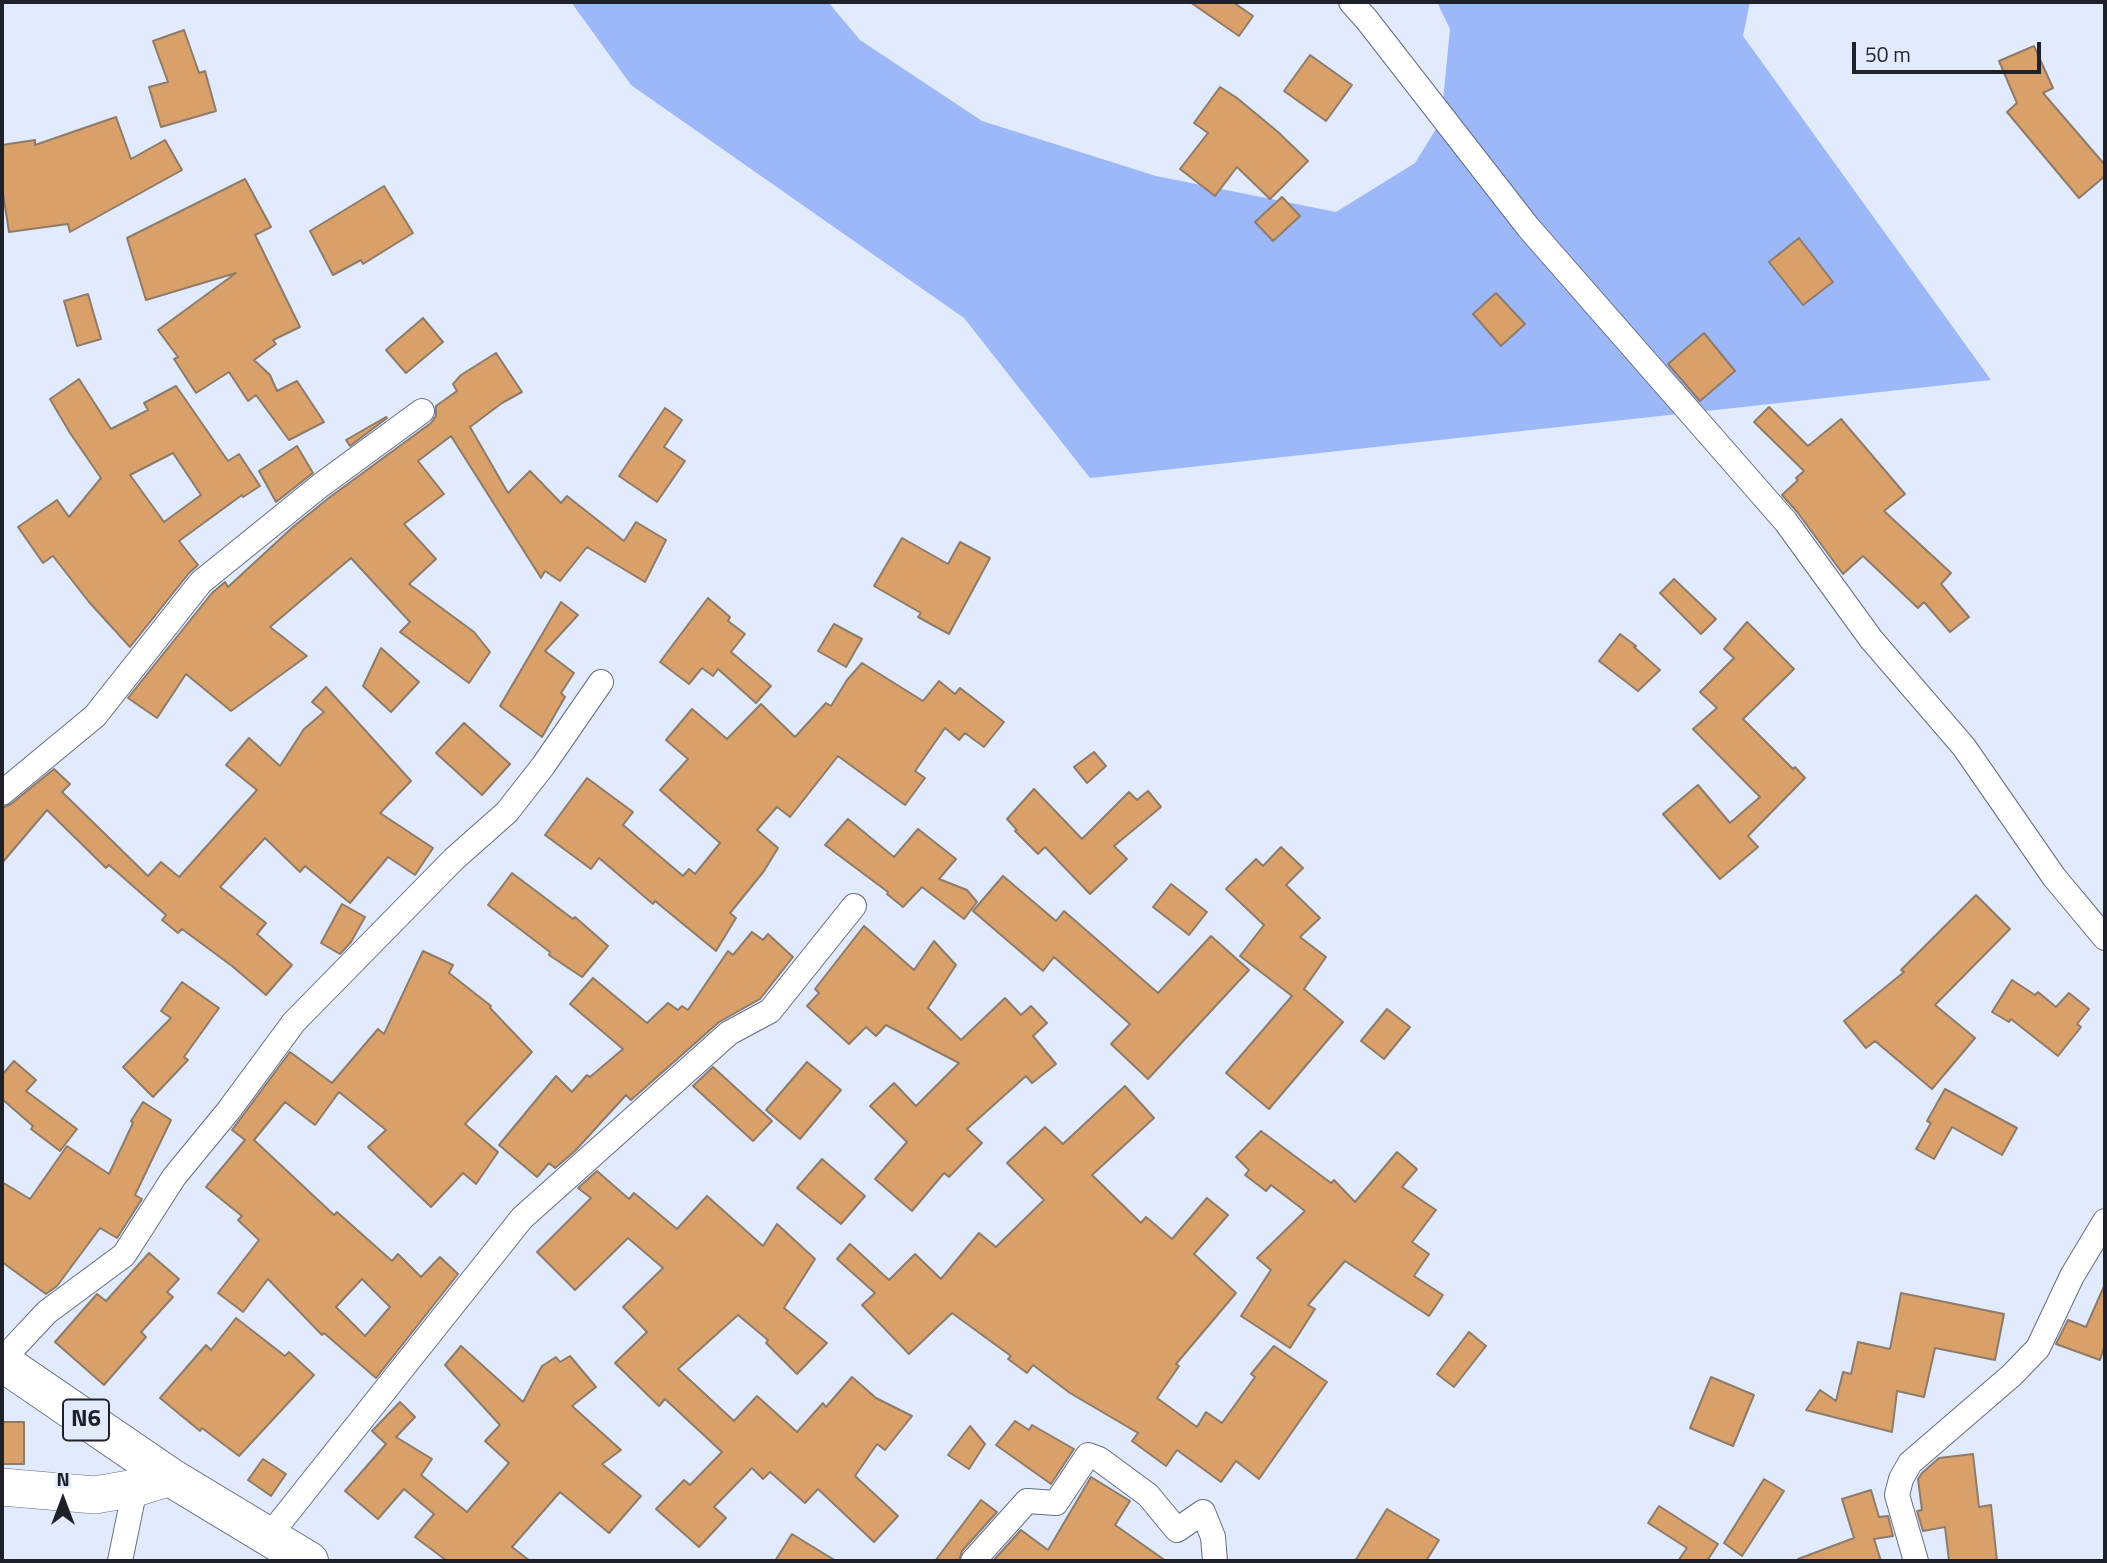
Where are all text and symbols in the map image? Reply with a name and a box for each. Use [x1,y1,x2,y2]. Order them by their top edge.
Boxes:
scale bar [1855,28,2044,72]
text: 50 m [1865,38,1911,70]
road number: N6 [63,1400,109,1440]
text: N [56,1464,70,1493]
north arrow [28,1465,98,1535]

